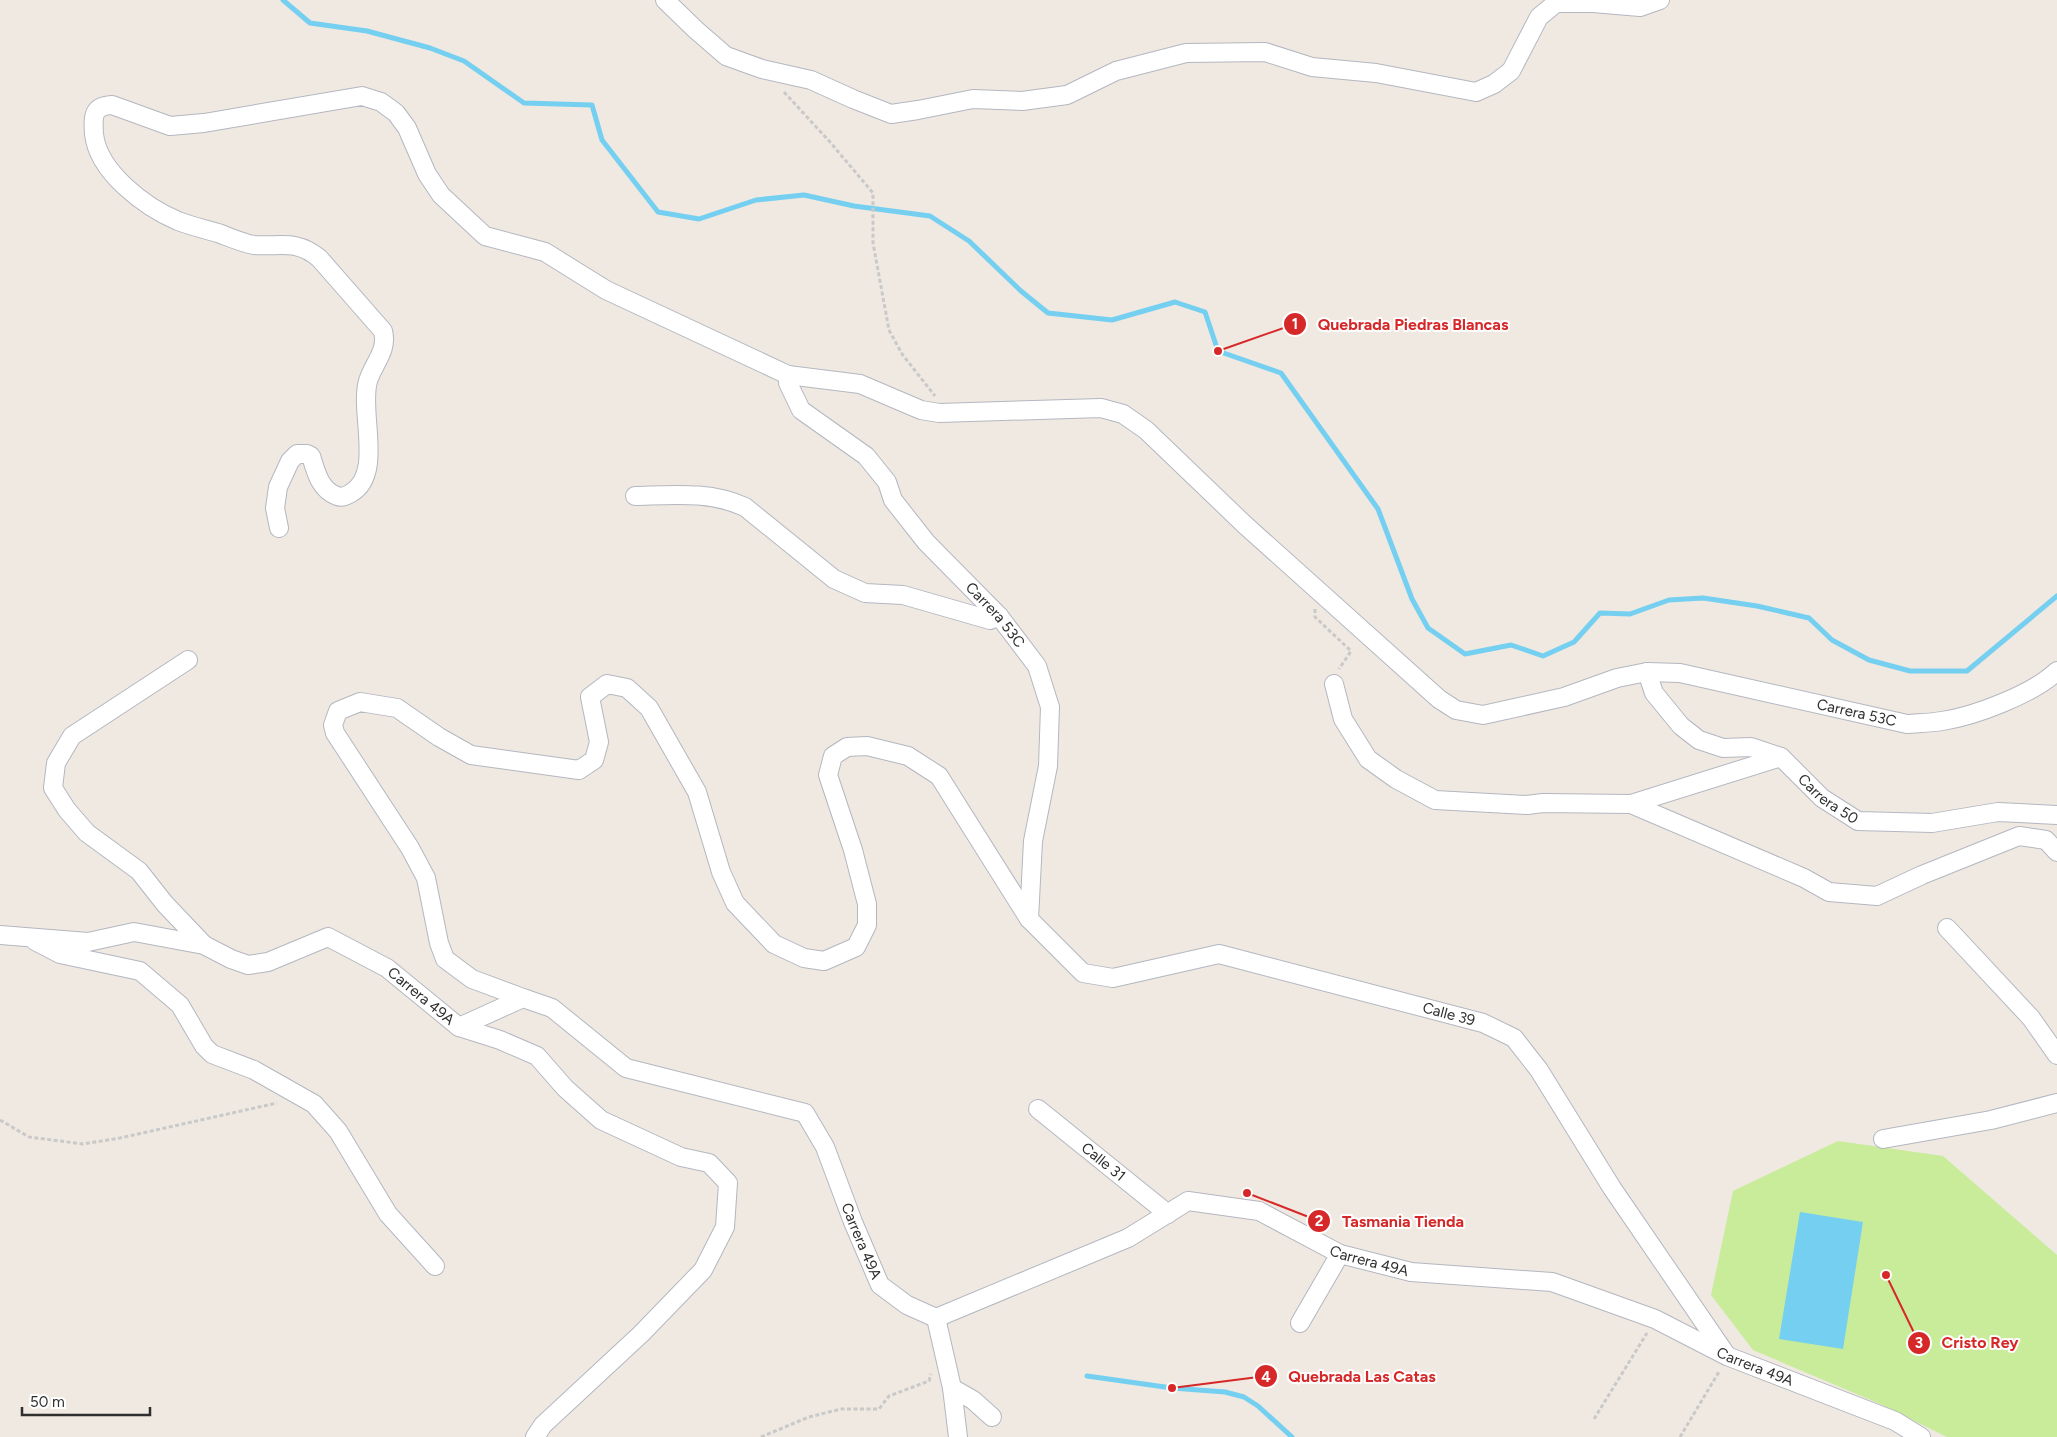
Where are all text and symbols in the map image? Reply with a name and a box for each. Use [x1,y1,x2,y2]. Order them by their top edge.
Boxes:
callout: Quebrada Piedras Blancas [1283,308,1519,339]
text: 1 [1292,315,1298,333]
text: Quebrada Piedras Blancas [1318,315,1509,334]
street label: Carrera 53C [962,578,1029,651]
street label: Carrera 53C [1815,695,1898,730]
street label: Carrera 50 [1794,770,1862,828]
street label: Carrera 49A [384,963,458,1029]
street label: Calle 39 [1421,999,1477,1030]
street label: Calle 31 [1078,1139,1129,1185]
street label: Carrera 49A [838,1200,885,1282]
callout: Tasmania Tienda [1307,1206,1473,1237]
text: 2 [1315,1212,1324,1230]
text: Tasmania Tienda [1342,1212,1464,1231]
street label: Carrera 49A [1326,1241,1411,1280]
callout: Cristo Rey [1907,1327,2028,1358]
text: Cristo Rey [1942,1333,2019,1352]
text: 3 [1915,1334,1923,1352]
street label: Carrera 49A [1713,1343,1796,1390]
callout: Quebrada Las Catas [1254,1361,1446,1392]
text: Quebrada Las Catas [1288,1367,1436,1386]
text: 4 [1261,1368,1271,1386]
scale bar [22,1384,150,1416]
text: 50 m [30,1393,65,1411]

